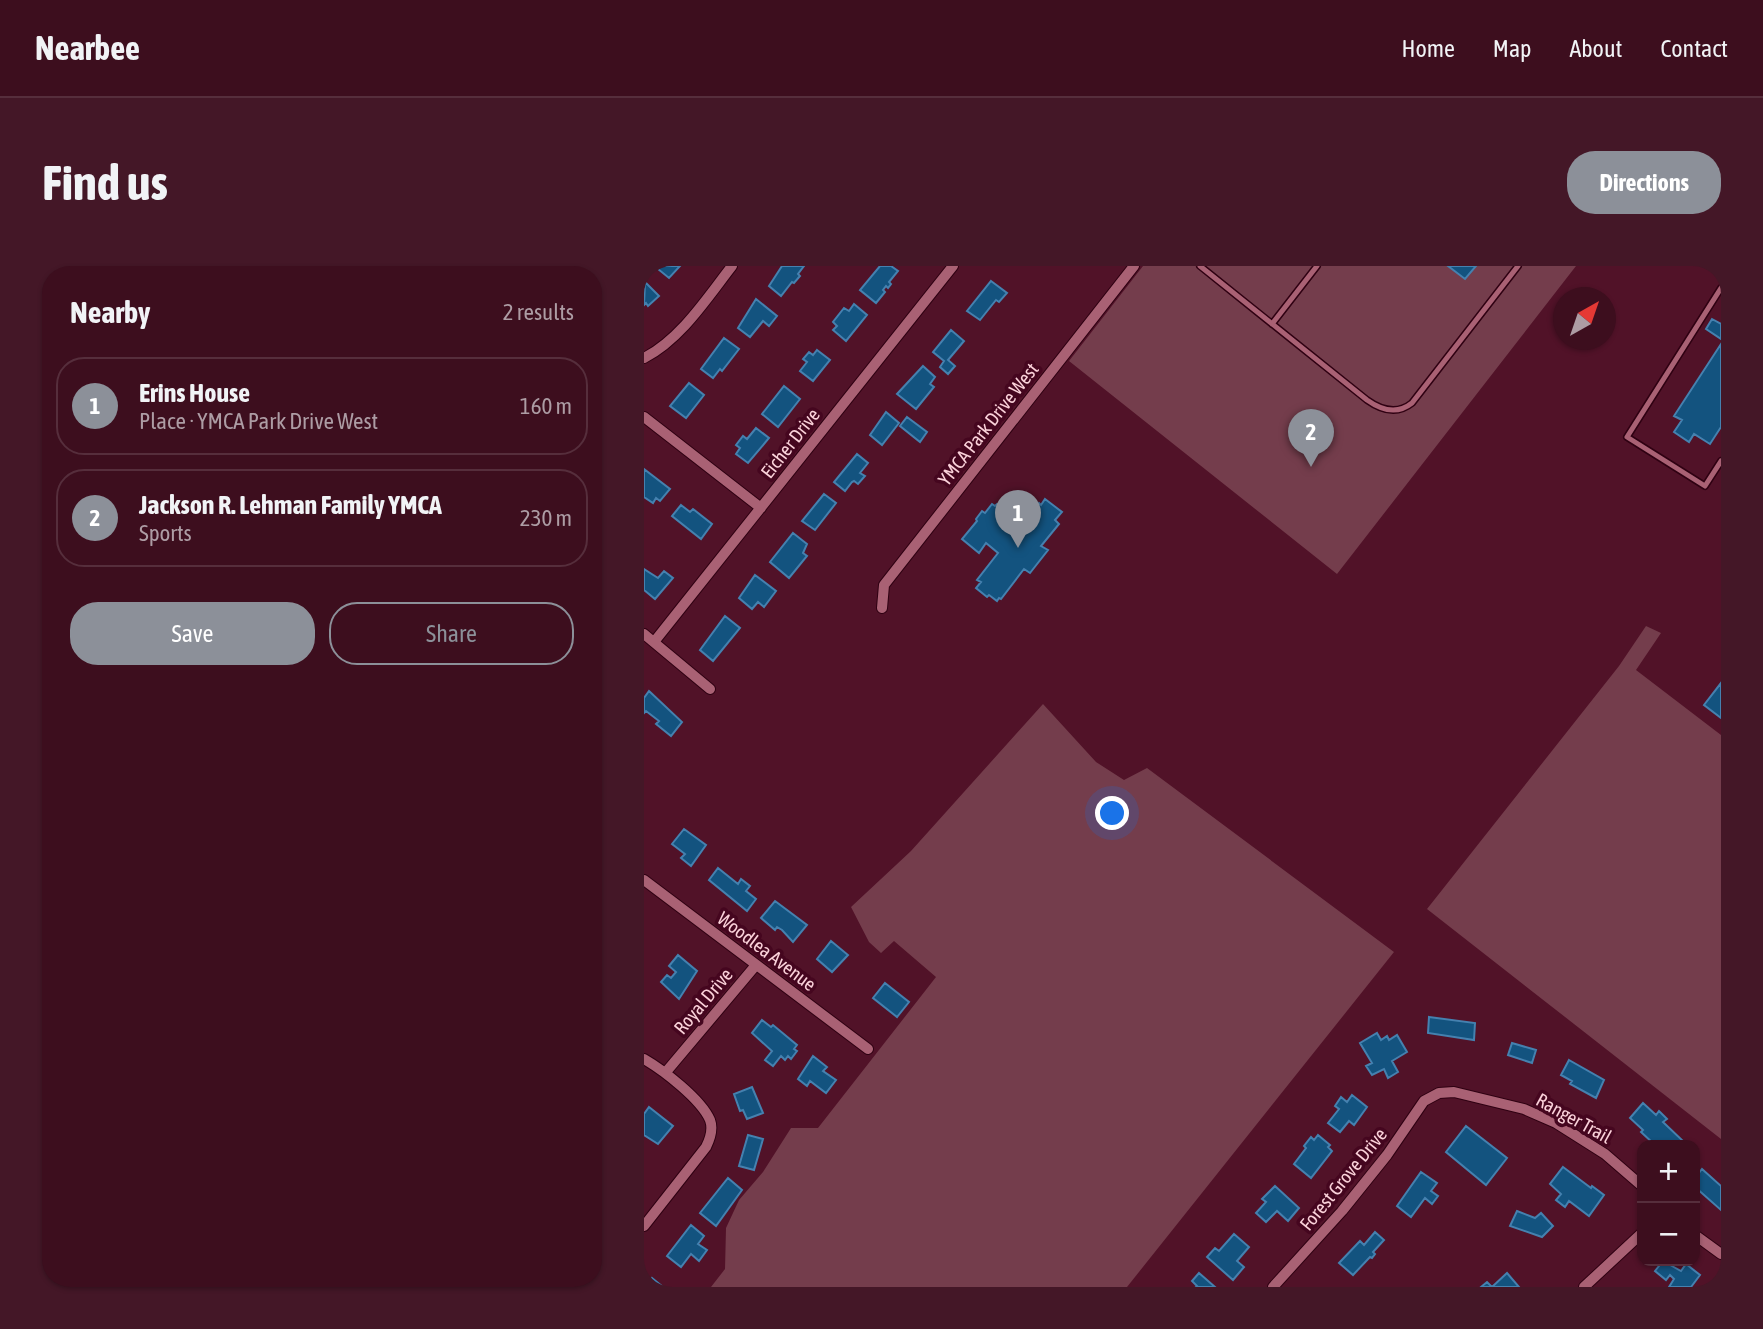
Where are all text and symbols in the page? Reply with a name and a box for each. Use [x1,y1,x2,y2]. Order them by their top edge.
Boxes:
text: Nearbee [35,29,140,67]
text: Home [1401,35,1455,62]
text: Map [1493,35,1531,62]
text: About [1569,35,1622,62]
text: Contact [1660,35,1728,62]
button: Directions [1567,151,1721,214]
text: Find us [42,154,168,210]
north arrow [1553,287,1616,350]
text: Nearby [70,295,150,329]
text: 2 results [503,299,574,325]
street label: YMCA Park Drive West [933,358,1043,490]
text: Erins House [139,378,250,408]
text: 1 [90,393,100,419]
text: 160 m [520,393,572,419]
street label: Eicher Drive [756,404,824,482]
text: Place · YMCA Park Drive West [139,408,378,434]
pin: 2 [1288,409,1334,467]
text: Jackson R. Lehman Family YMCA [139,490,442,520]
pin: 1 [995,490,1041,548]
text: 2 [90,505,100,531]
text: 230 m [520,505,572,531]
text: Sports [139,520,192,546]
button: Save [70,602,315,665]
button: Share [329,602,574,665]
your location [1095,796,1129,830]
street label: Woodlea Avenue [713,907,821,995]
street label: Royal Drive [669,964,737,1038]
street label: Ranger Trail [1532,1088,1616,1148]
street label: Forest Grove Drive [1295,1123,1391,1235]
map controls [1637,1140,1700,1266]
button: + [1637,1140,1700,1203]
button: − [1637,1203,1700,1266]

